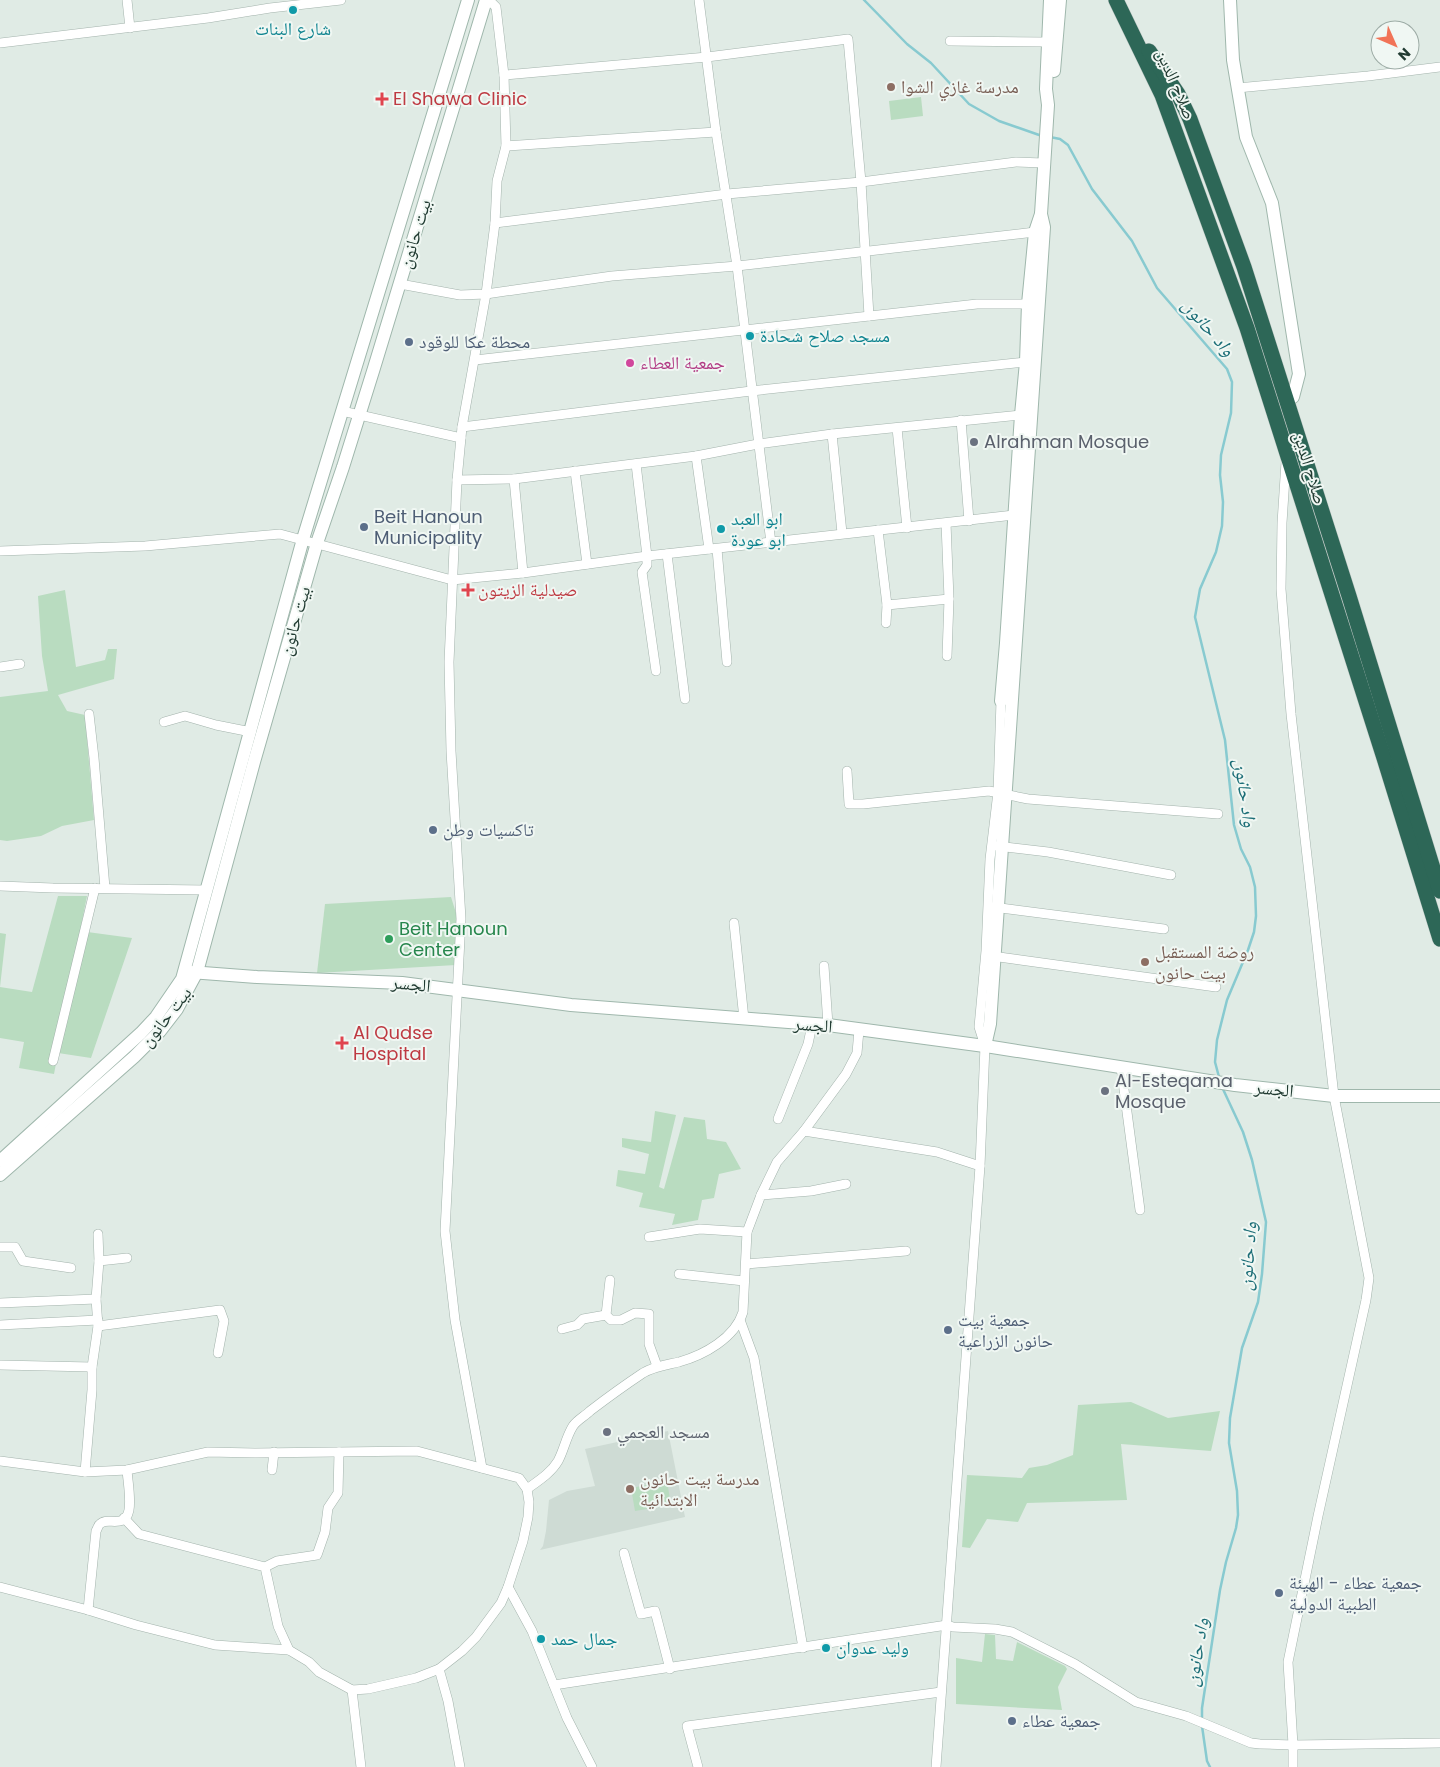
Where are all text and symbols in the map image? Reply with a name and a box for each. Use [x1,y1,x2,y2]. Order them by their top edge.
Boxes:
marker: شارع البنات [287,4,299,16]
place label: شارع البنات [255,16,331,41]
north arrow [1370,20,1420,70]
text: N [1393,43,1415,65]
street label: صلاح الدين [1150,45,1203,123]
place label: مدرسة غازي الشوا [901,74,1019,102]
marker: مدرسة غازي الشوا [885,81,897,93]
place label: El Shawa Clinic [393,86,527,111]
marker: El Shawa Clinic [375,92,389,106]
street label: بيت حانون [392,196,437,271]
water label: واد حانون [1176,292,1242,362]
place label: مسجد صلاح شحادة [760,323,890,348]
place label: محطة عكا للوقود [419,329,530,354]
marker: مسجد صلاح شحادة [744,330,756,342]
marker: محطة عكا للوقود [403,336,415,348]
place label: جمعية العطاء [640,350,725,375]
marker: جمعية العطاء [624,357,636,369]
street label: صلاح الدين [1288,428,1333,507]
place label: Alrahman Mosque [984,429,1149,454]
marker: Alrahman Mosque [968,436,980,448]
place label: Beit Hanoun Municipality [374,504,483,550]
place label: ابو العبد ابو عودة [731,506,786,552]
marker: Beit Hanoun Municipality [358,521,370,533]
marker: ابو العبد ابو عودة [715,523,727,535]
place label: صيدلية الزيتون [478,577,577,602]
street label: بيت حانون [273,583,316,658]
marker: صيدلية الزيتون [462,584,474,596]
water label: واد حانون [1227,757,1264,829]
place label: تاكسيات وطن [443,817,534,842]
marker: تاكسيات وطن [427,824,439,836]
place label: Beit Hanoun Center [399,916,508,962]
marker: Beit Hanoun Center [383,933,395,945]
place label: روضة المستقبل بيت حانون [1155,939,1254,985]
marker: روضة المستقبل بيت حانون [1139,956,1151,968]
street label: الجسر [389,969,432,998]
street label: بيت حانون [134,981,197,1052]
street label: الجسر [791,1010,834,1039]
place label: Al Qudse Hospital [353,1020,433,1066]
marker: Al Qudse Hospital [335,1036,349,1050]
place label: Al-Esteqama Mosque [1115,1068,1233,1114]
street label: الجسر [1252,1074,1295,1103]
marker: Al-Esteqama Mosque [1099,1085,1111,1097]
water label: واد حانون [1232,1221,1263,1291]
place label: جمعية بيت حانون الزراعية [958,1307,1053,1353]
marker: جمعية بيت حانون الزراعية [942,1324,954,1336]
place label: مسجد العجمي [617,1419,710,1447]
marker: مسجد العجمي [601,1426,613,1438]
place label: مدرسة بيت حانون الابتدائية [640,1466,759,1512]
marker: مدرسة بيت حانون الابتدائية [624,1483,636,1495]
place label: جمعية عطاء - الهيئة الطبية الدولية [1289,1570,1422,1616]
marker: جمعية عطاء - الهيئة الطبية الدولية [1273,1587,1285,1599]
water label: واد حانون [1178,1616,1215,1688]
place label: جمال حمد [551,1626,617,1651]
marker: جمال حمد [535,1633,547,1645]
place label: وليد عدوان [836,1635,909,1660]
marker: وليد عدوان [820,1642,832,1654]
place label: جمعية عطاء [1022,1708,1101,1733]
marker: جمعية عطاء [1006,1715,1018,1727]

